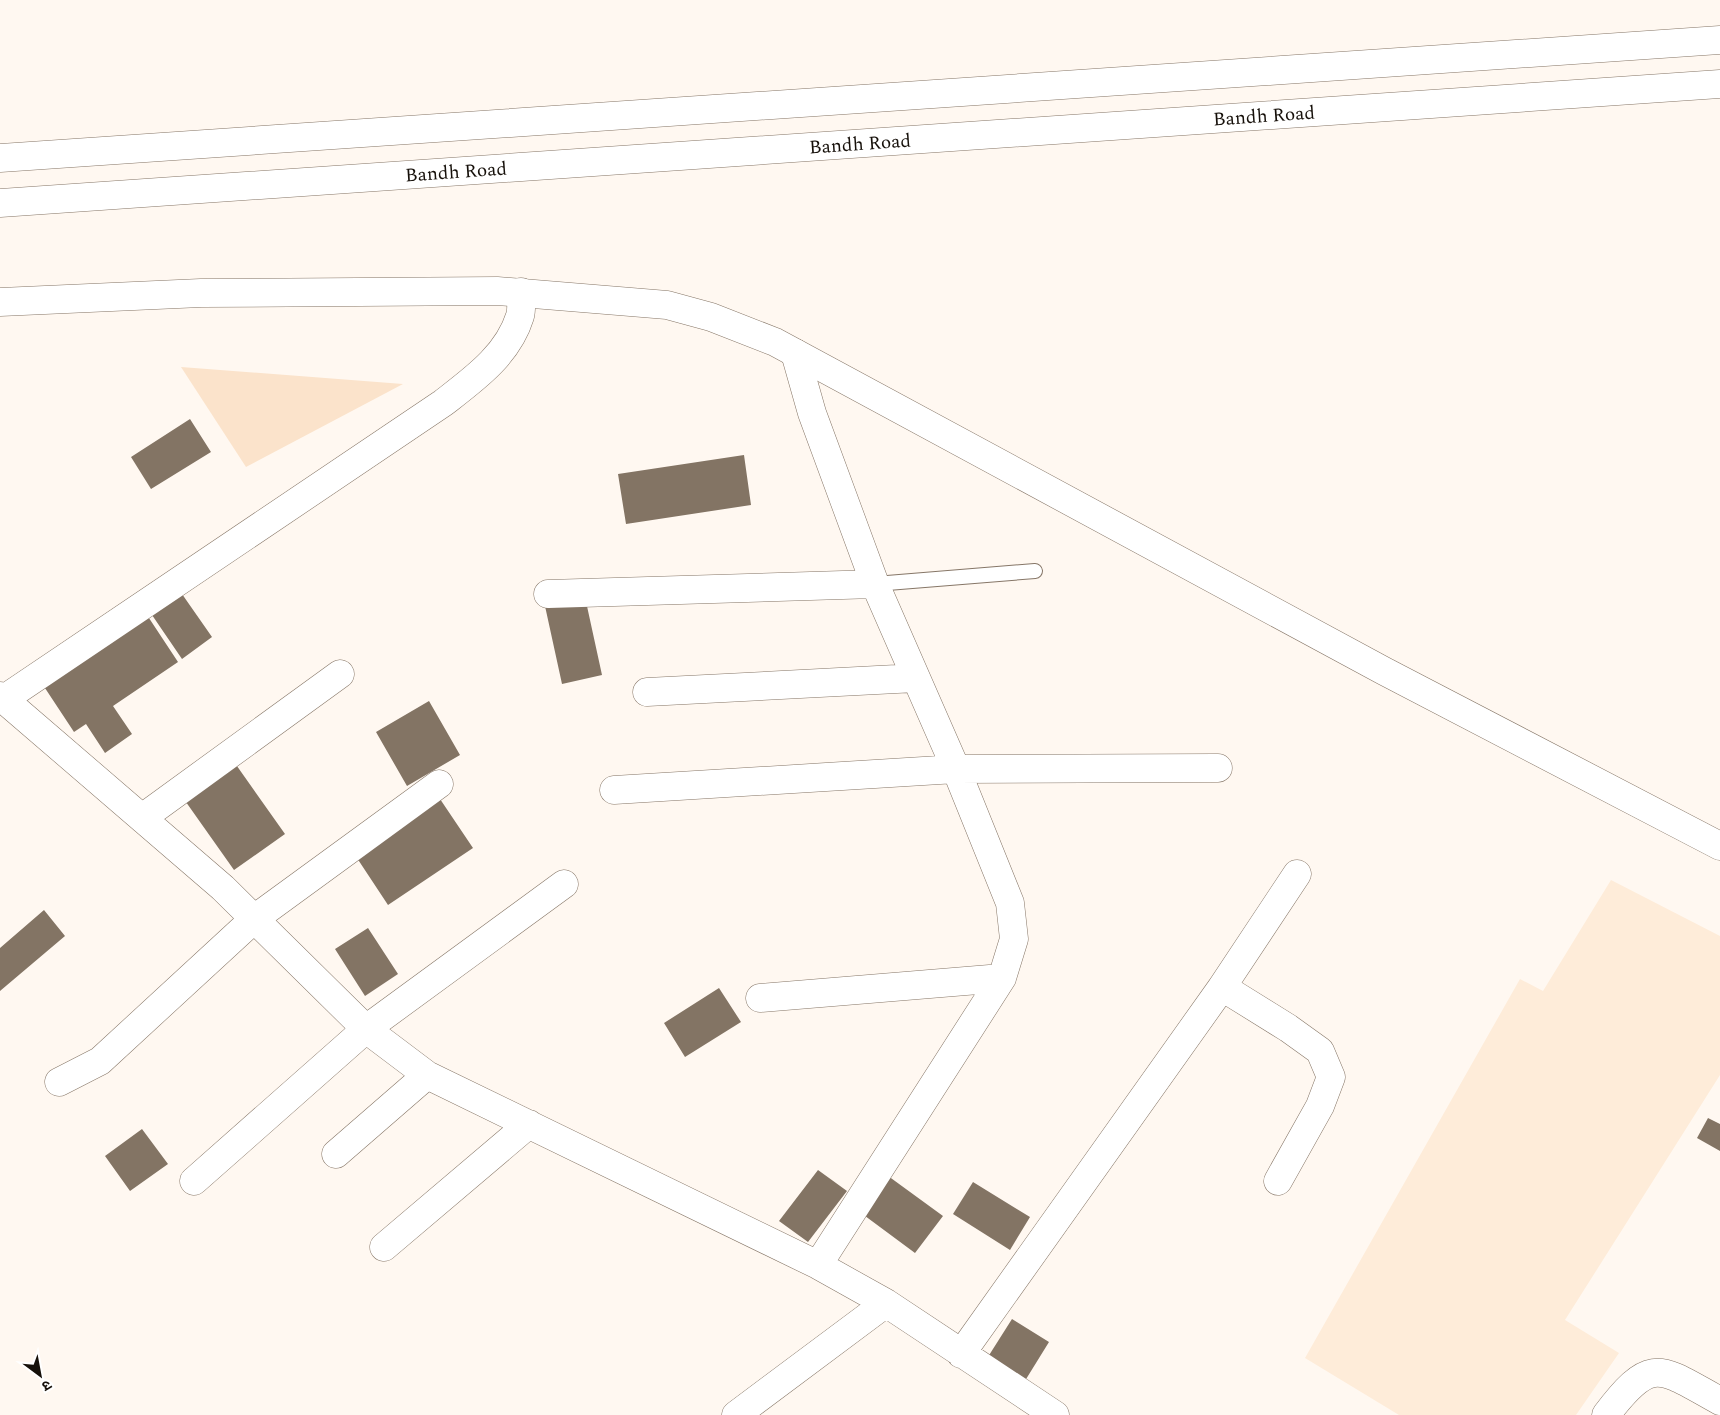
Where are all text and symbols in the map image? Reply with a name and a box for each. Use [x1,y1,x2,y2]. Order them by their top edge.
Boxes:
street label: Bandh Road [1212,98,1316,135]
street label: Bandh Road [808,126,912,163]
street label: Bandh Road [404,154,508,191]
north arrow [15,1350,65,1400]
text: उ [37,1375,56,1397]

